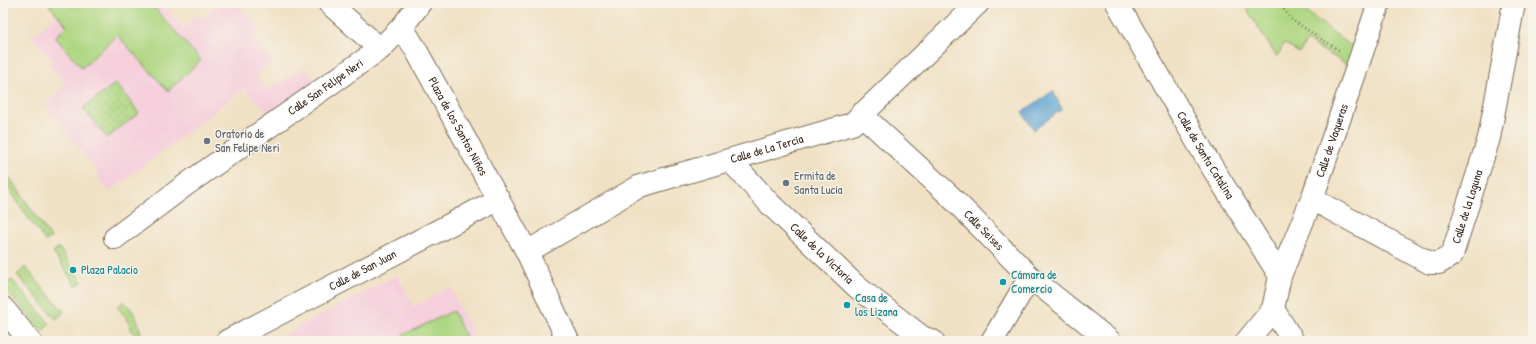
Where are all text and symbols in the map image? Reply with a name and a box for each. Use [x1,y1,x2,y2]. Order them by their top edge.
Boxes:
street label: Calle San Felipe Neri [284,54,366,119]
street label: Plaza de los Santos Niños [424,74,493,179]
street label: Calle de Vaqueras [1311,101,1352,180]
street label: Calle de Santa Catalina [1173,108,1239,202]
place label: Oratorio de San Felipe Neri [215,125,280,156]
street label: Calle de La Tercia [728,130,805,167]
marker: Oratorio de San Felipe Neri [202,136,212,146]
place label: Ermita de Santa Lucía [794,167,843,198]
street label: Calle de la Laguna [1447,167,1486,246]
marker: Ermita de Santa Lucía [781,178,791,188]
street label: Calle Seises [960,206,1008,254]
street label: Calle de la Victoria [787,219,858,288]
street label: Calle de San Juan [326,245,399,294]
place label: Plaza Palacio [81,261,138,278]
marker: Plaza Palacio [68,265,78,275]
place label: Cámara de Comercio [1011,266,1057,297]
marker: Cámara de Comercio [998,277,1008,287]
place label: Casa de los Lizana [855,289,898,320]
marker: Casa de los Lizana [842,300,852,310]

